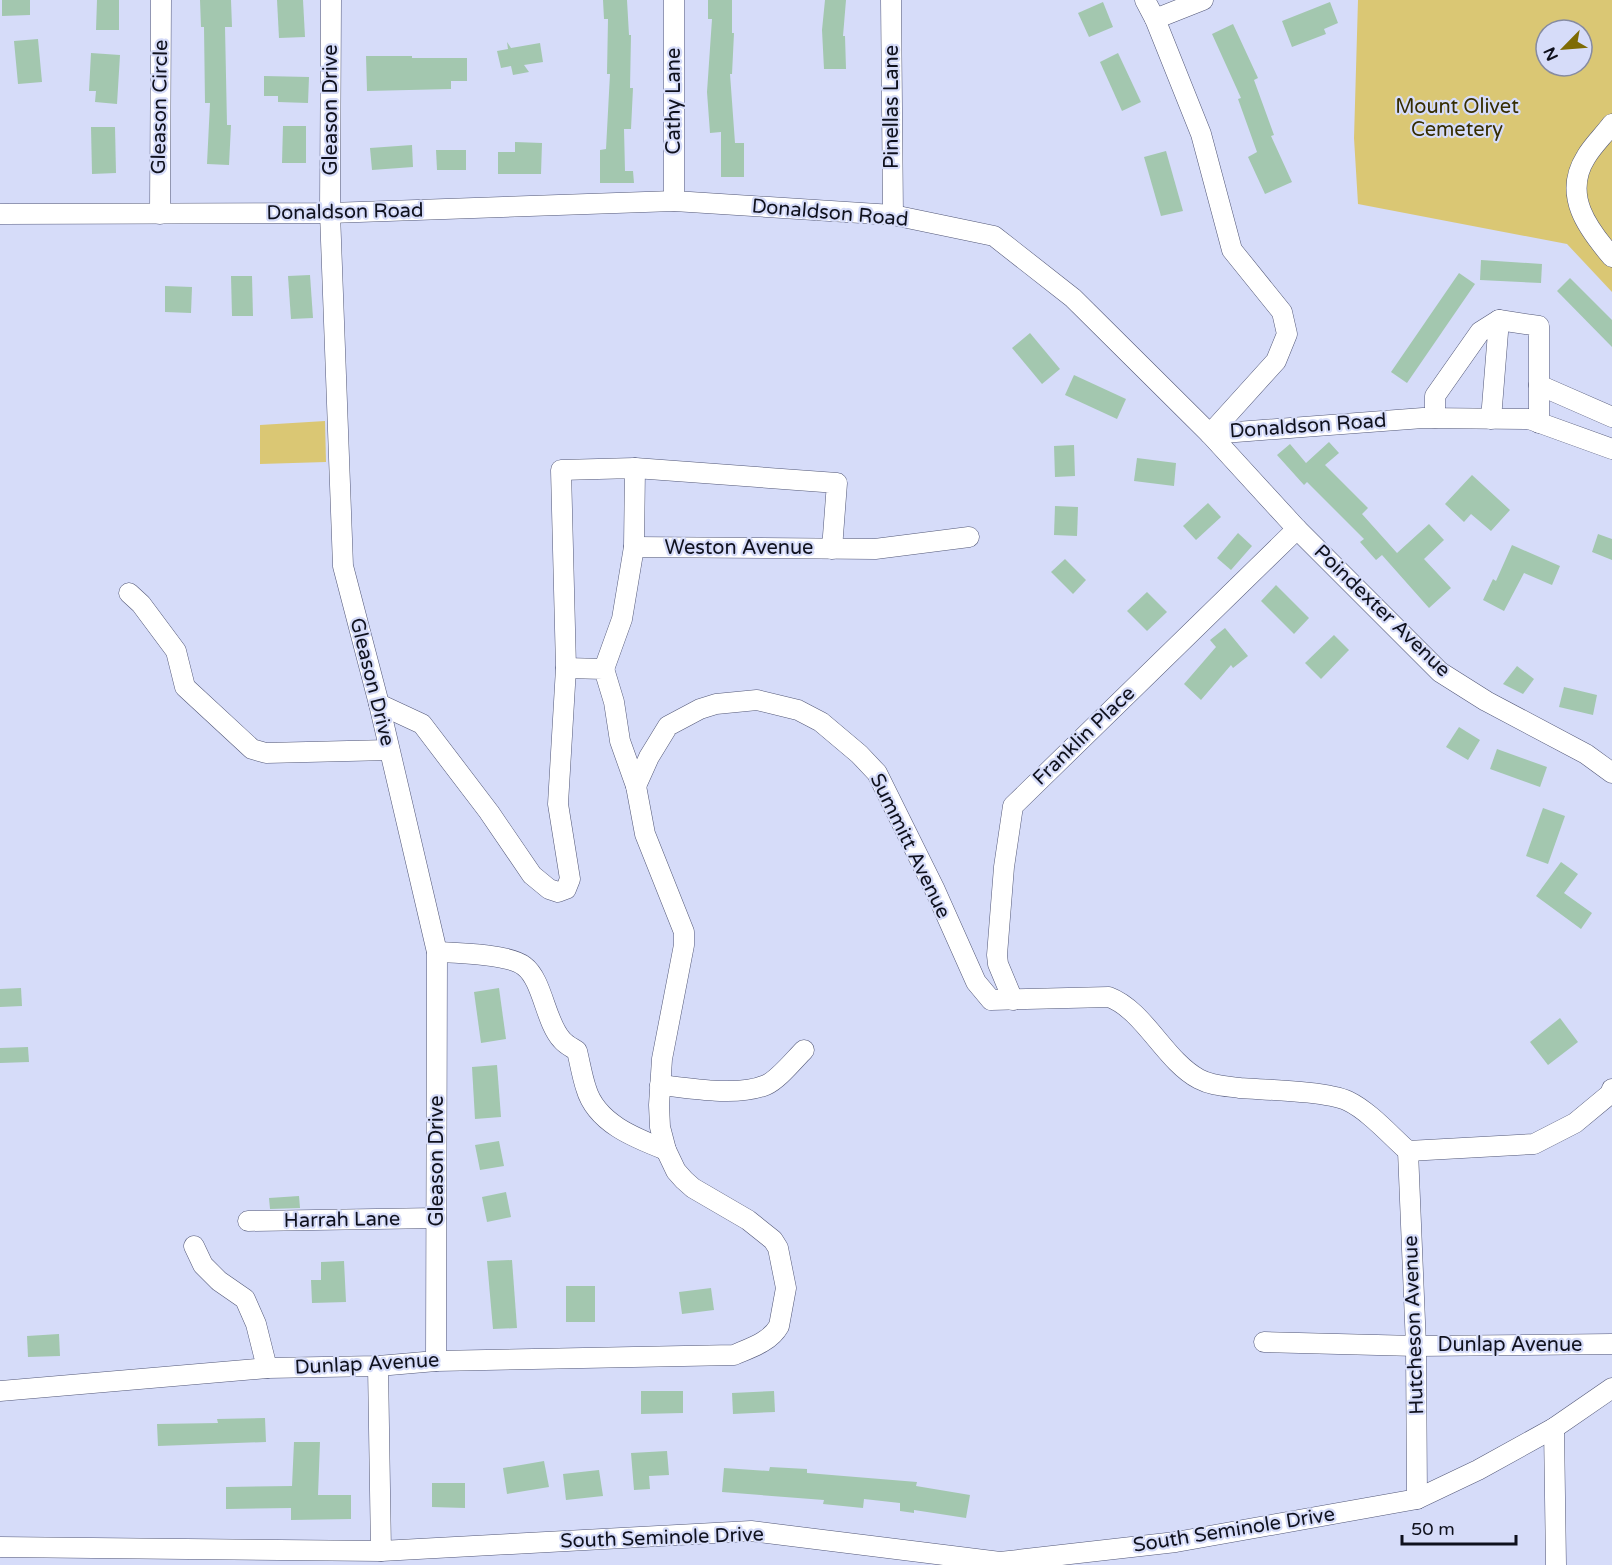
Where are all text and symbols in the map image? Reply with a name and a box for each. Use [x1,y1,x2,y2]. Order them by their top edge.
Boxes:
north arrow [1534,18,1594,78]
street label: Gleason Circle [147,39,173,175]
street label: Gleason Drive [319,44,343,176]
text: N [1540,44,1563,64]
street label: Pinellas Lane [880,45,904,169]
street label: Cathy Lane [662,48,686,154]
park label: Mount Olivet Cemetery [1395,95,1519,142]
street label: Donaldson Road [751,194,909,232]
street label: Donaldson Road [266,199,424,225]
street label: Donaldson Road [1229,409,1387,443]
street label: Weston Avenue [665,536,813,560]
street label: Poindexter Avenue [1309,540,1455,682]
street label: Gleason Drive [344,615,400,749]
street label: Franklin Place [1028,681,1140,791]
street label: Summitt Avenue [865,770,955,922]
street label: Gleason Drive [425,1095,449,1227]
street label: Harrah Lane [284,1207,400,1233]
street label: Hutcheson Avenue [1399,1235,1429,1415]
street label: Dunlap Avenue [1438,1333,1582,1357]
street label: Dunlap Avenue [294,1348,440,1380]
street label: South Seminole Drive [1131,1502,1337,1558]
scale bar [1402,1508,1516,1546]
text: 50 m [1411,1518,1455,1540]
street label: South Seminole Drive [560,1522,764,1554]

